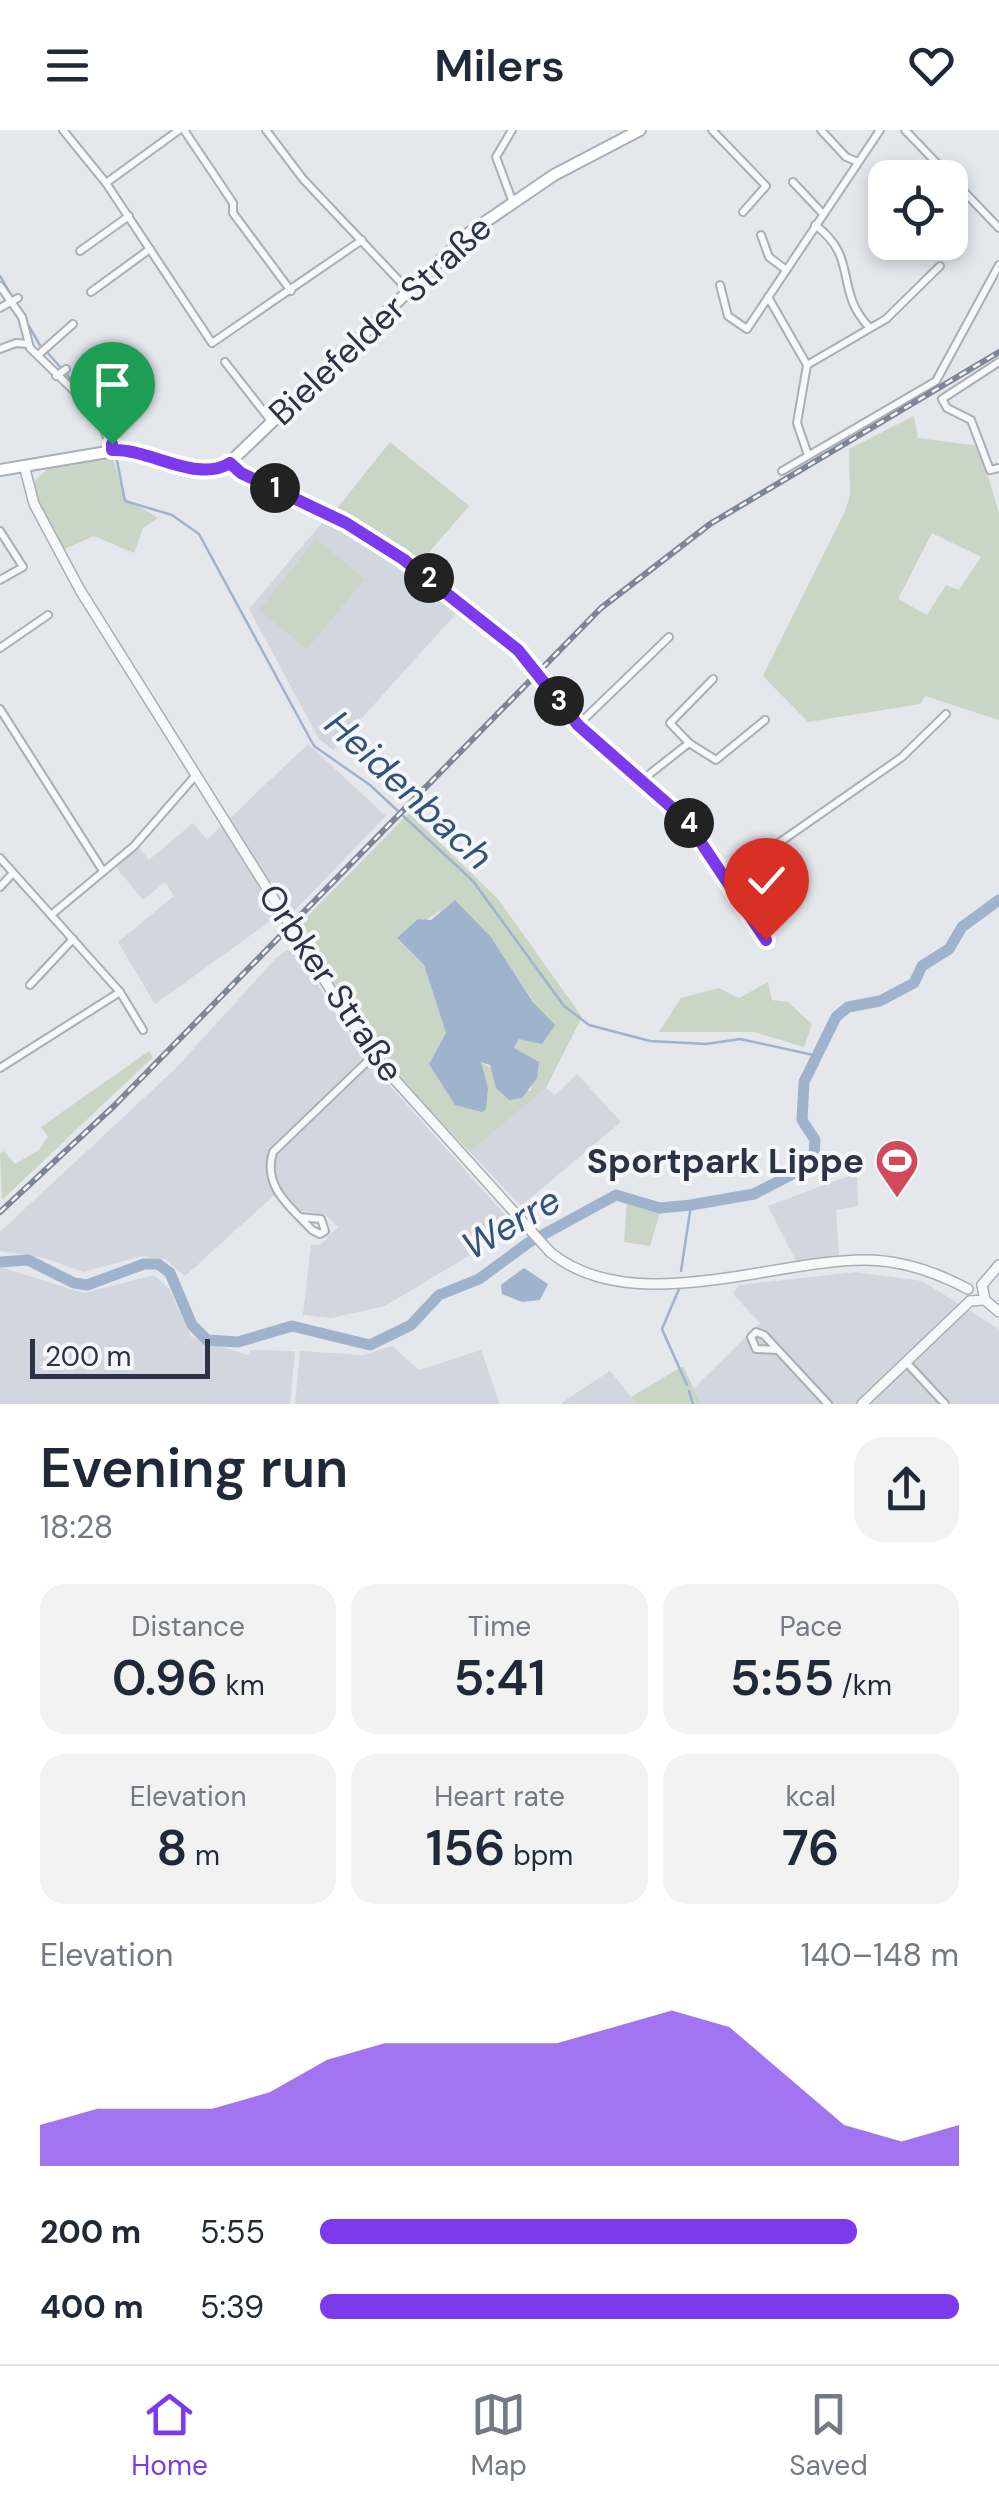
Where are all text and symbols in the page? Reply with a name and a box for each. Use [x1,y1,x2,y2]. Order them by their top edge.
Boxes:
text: Milers [434,36,565,95]
icon: menu [40,38,95,93]
icon: heart [904,38,959,93]
map controls [868,160,968,260]
button: locate [868,160,968,260]
street label: Bielefelder Straße [259,205,501,435]
pin [70,342,155,445]
icon: arrive [85,357,140,412]
pin: 1 [250,463,300,513]
text: 1 [270,469,280,506]
pin: 2 [404,553,454,603]
text: 2 [421,559,437,596]
pin: 3 [534,676,584,726]
text: 3 [551,682,567,719]
water label: Heidenbach [314,699,504,881]
pin: 4 [664,798,714,848]
text: 4 [680,804,698,841]
pin [724,838,809,941]
icon: check [739,853,794,908]
street label: Orbker Straße [248,875,414,1091]
place label: Sportpark Lippe [587,1138,864,1184]
sports icon: Sportpark Lippe [874,1138,920,1199]
water label: Werre [453,1175,569,1271]
scale bar [30,1334,210,1378]
text: 200 m [45,1338,132,1375]
text: Evening run [40,1432,348,1504]
button: share [854,1437,959,1542]
text: 18:28 [40,1506,113,1548]
text: Distance [131,1608,245,1645]
text: Time [468,1608,531,1645]
text: Pace [779,1608,842,1645]
text: 0.96 [112,1645,218,1711]
text: 5:41 [453,1645,546,1711]
text: 5:55 [730,1645,834,1711]
text: km [218,1667,265,1704]
text: /km [834,1667,892,1704]
text: Elevation [130,1778,247,1815]
text: Heart rate [434,1778,565,1815]
text: kcal [786,1778,836,1815]
text: 8 [156,1815,188,1881]
text: 156 [426,1815,506,1881]
text: 76 [782,1815,840,1881]
text: m [188,1837,220,1874]
text: bpm [506,1837,573,1874]
text: Elevation [40,1934,173,1976]
text: 140–148 m [800,1934,959,1976]
text: 200 m [40,2211,141,2253]
text: 5:55 [200,2211,265,2253]
text: 400 m [40,2286,144,2328]
text: 5:39 [200,2286,264,2328]
tab: Home [131,2387,208,2484]
tab: Map [470,2387,527,2484]
tab: Saved [789,2387,868,2484]

